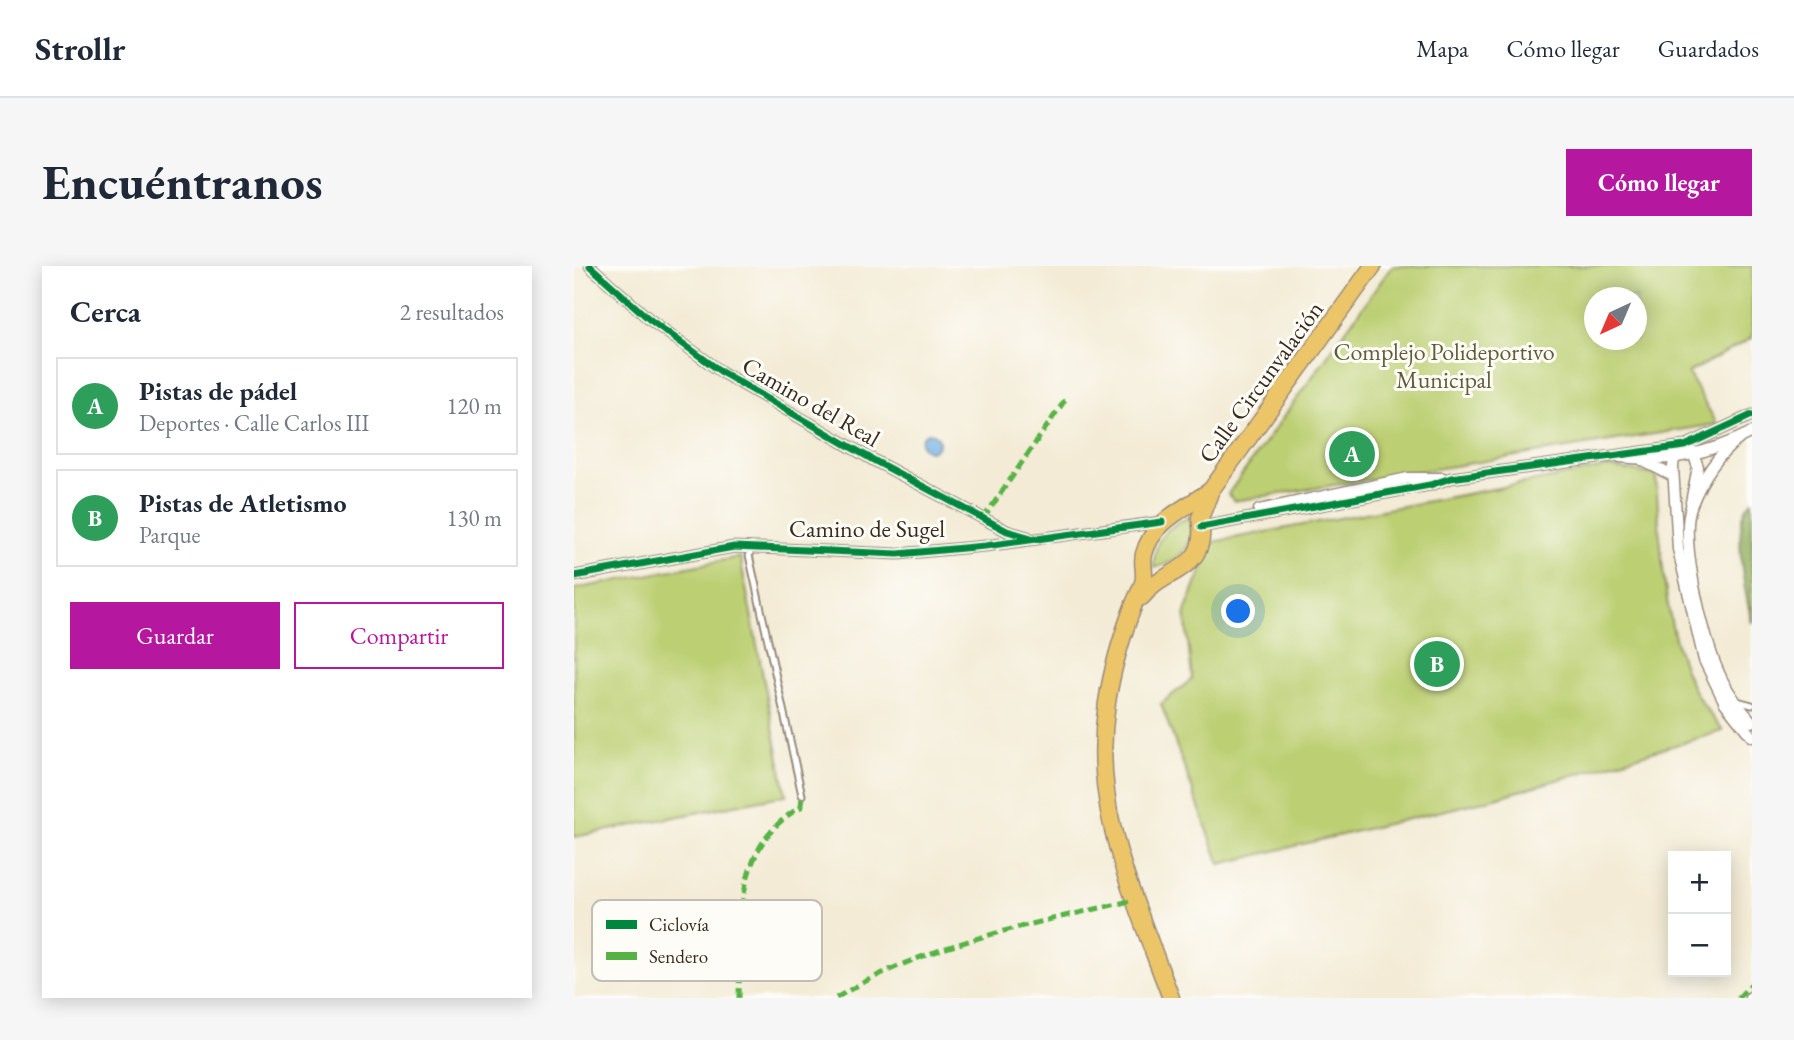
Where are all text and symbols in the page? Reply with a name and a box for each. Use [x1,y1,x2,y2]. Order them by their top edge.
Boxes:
text: Strollr [35,27,126,70]
text: Mapa [1416,33,1469,64]
text: Cómo llegar [1507,33,1620,64]
text: Guardados [1658,33,1759,64]
button: Cómo llegar [1566,149,1752,216]
text: Encuéntranos [42,150,323,214]
north arrow [1584,287,1647,350]
text: Cerca [70,292,141,331]
street label: Calle Circunvalación [1191,294,1330,469]
text: 2 resultados [400,297,504,327]
park label: Complejo Polideportivo Municipal [1333,336,1555,395]
street label: Camino del Real [737,350,886,454]
text: Pistas de pádel [139,374,297,408]
text: A [87,391,103,421]
text: 120 m [446,391,502,421]
text: Deportes · Calle Carlos III [139,408,369,438]
pin: A [1329,428,1375,480]
text: Pistas de Atletismo [139,486,347,520]
text: B [88,503,102,533]
text: 130 m [446,503,502,533]
street label: Camino de Sugel [789,513,945,544]
text: Parque [139,520,201,550]
your location [1221,594,1255,628]
button: Guardar [70,602,280,669]
button: Compartir [294,602,504,669]
pin: B [1414,638,1460,690]
map controls [1668,851,1731,977]
button: + [1668,851,1731,914]
legend [592,900,822,981]
text: Ciclovía [649,912,710,937]
button: − [1668,914,1731,977]
text: Sendero [649,944,708,969]

